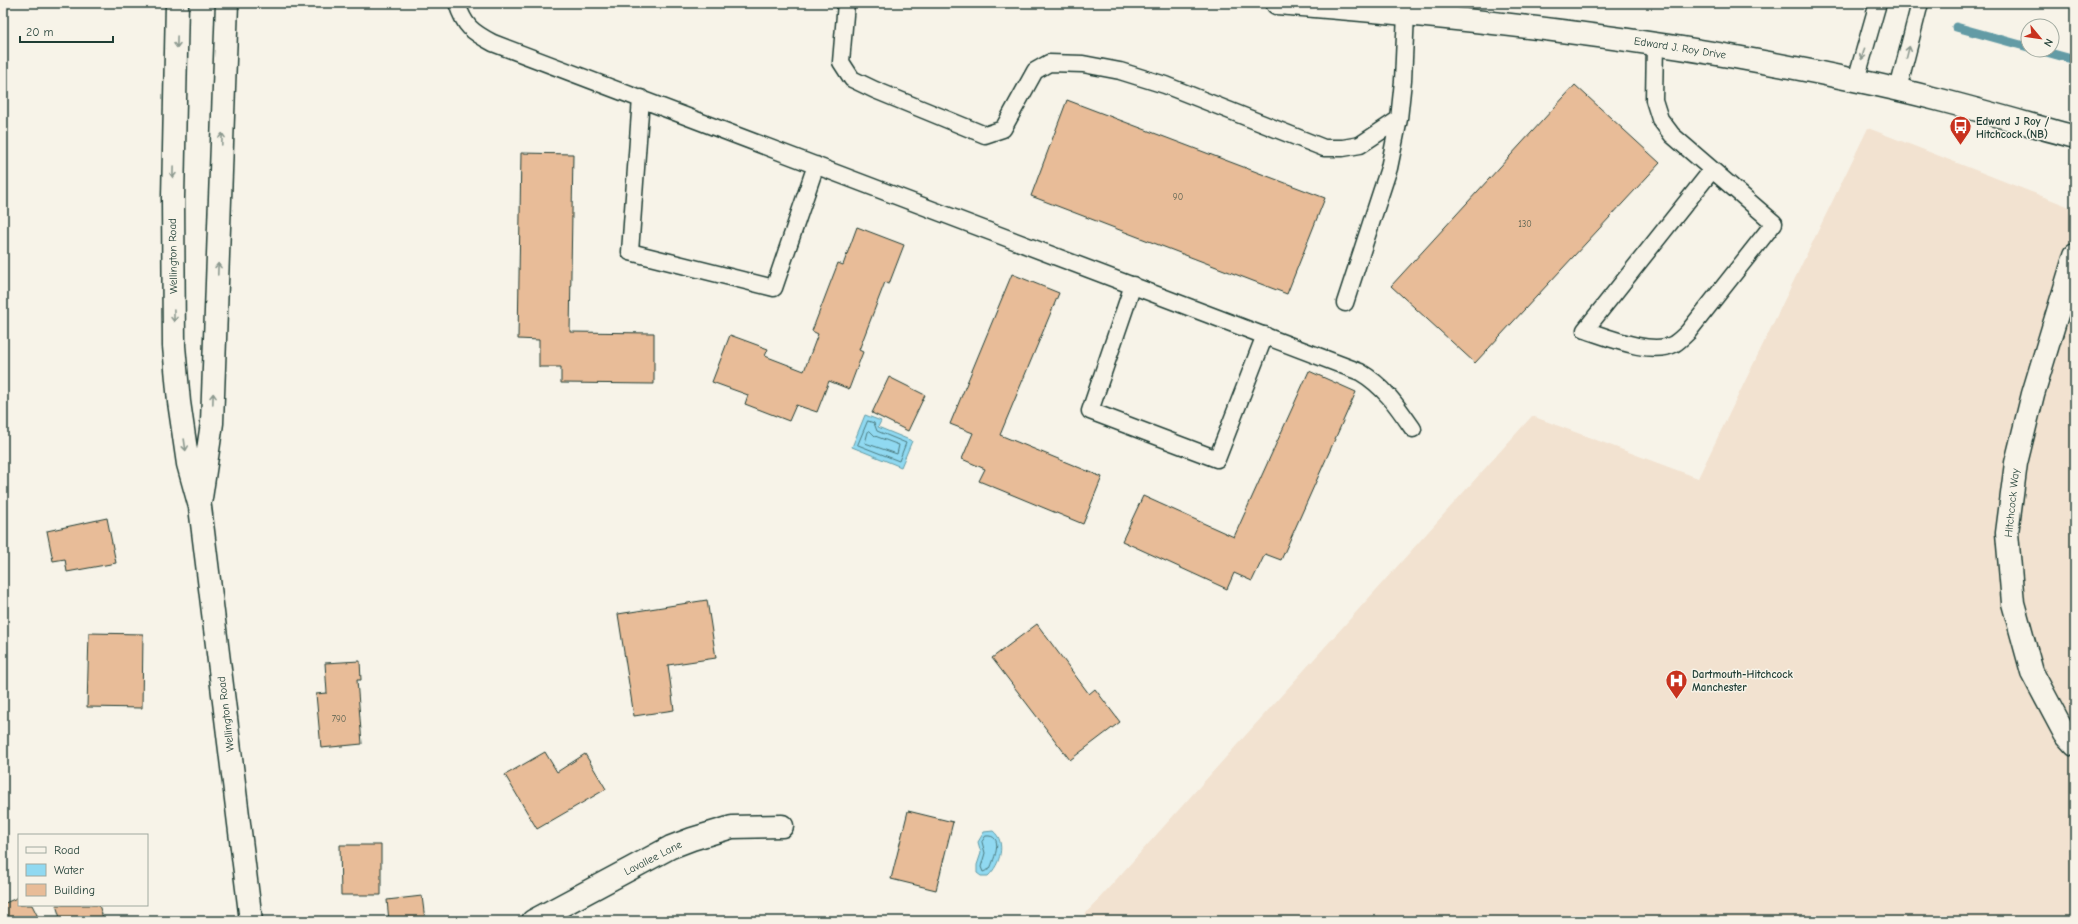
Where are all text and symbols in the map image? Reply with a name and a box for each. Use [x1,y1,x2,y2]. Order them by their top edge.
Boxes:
scale bar [20,18,113,44]
north arrow [2020,18,2060,58]
text: 20 m [26,25,54,39]
street label: Edward J. Roy Drive [1633,34,1727,62]
one-way arrow [173,35,180,48]
text: N [2041,36,2056,49]
one-way arrow [1904,45,1912,58]
one-way arrow [1859,47,1866,60]
bus stop icon: Edward J Roy / Hitchcock (NB) [1947,114,1973,147]
place label: Edward J Roy / Hitchcock (NB) [1976,115,2049,141]
one-way arrow [218,133,226,146]
one-way arrow [170,165,177,178]
house number: 90 [1173,192,1183,202]
street label: Wellington Road [166,218,180,294]
house number: 130 [1518,219,1532,229]
one-way arrow [214,263,221,276]
one-way arrow [170,309,178,322]
one-way arrow [209,393,217,406]
one-way arrow [181,438,189,451]
street label: Hitchcock Way [2002,468,2022,538]
hospital icon: Dartmouth-Hitchcock Manchester [1663,667,1689,700]
place label: Dartmouth-Hitchcock Manchester [1692,668,1793,694]
street label: Wellington Road [215,675,237,752]
house number: 790 [332,714,346,724]
legend [18,834,148,906]
street label: Lavallee Lane [622,838,685,878]
text: Road [54,843,80,857]
text: Water [54,863,84,877]
text: Building [54,883,95,897]

